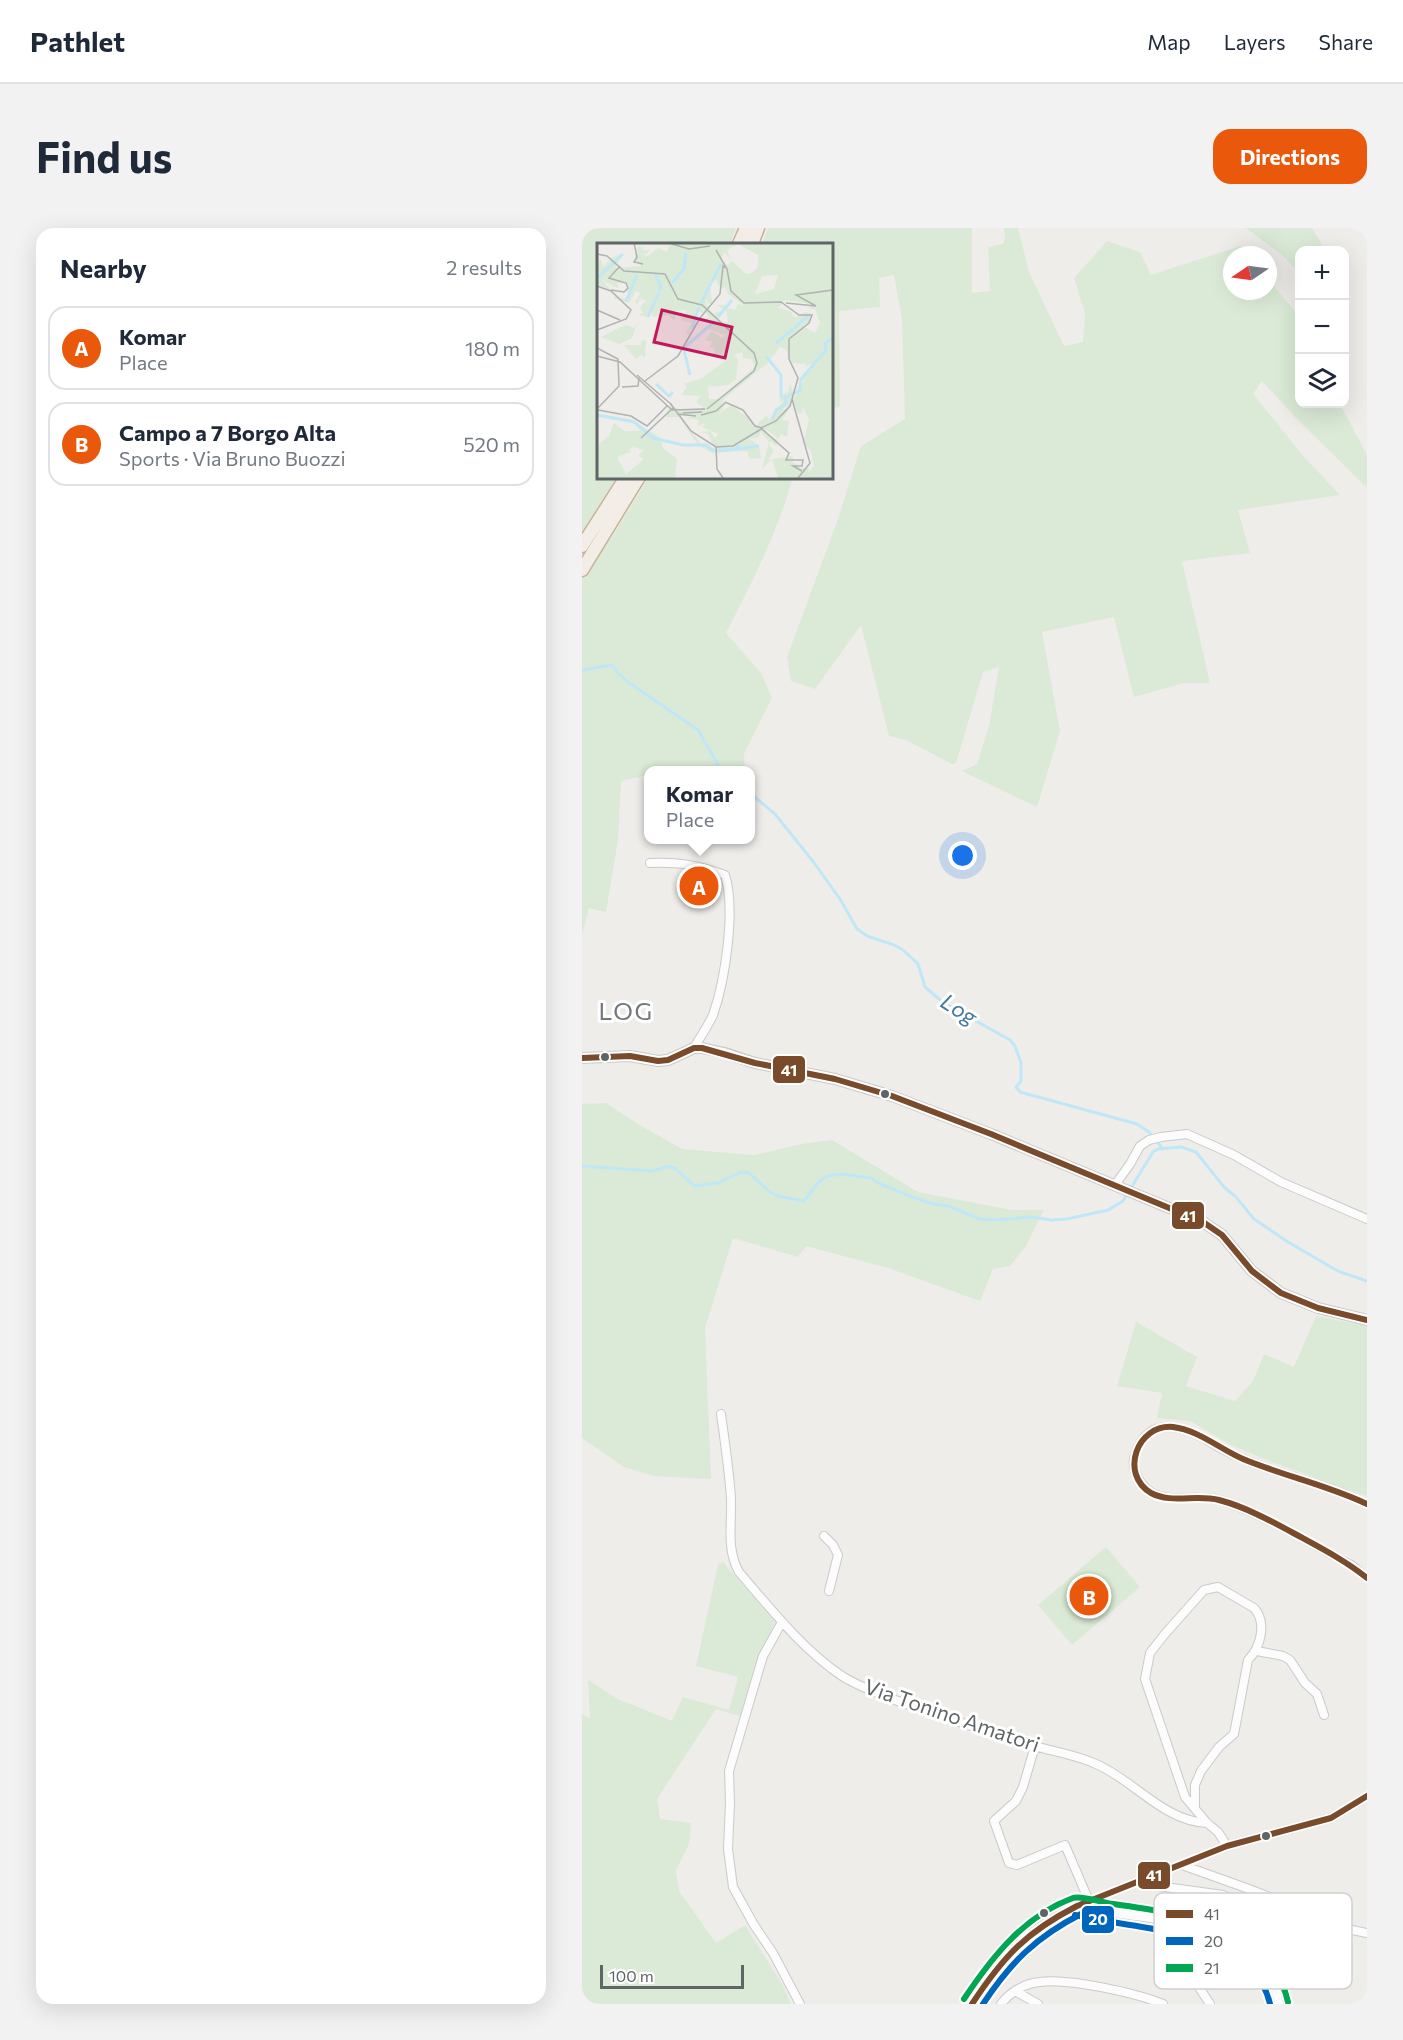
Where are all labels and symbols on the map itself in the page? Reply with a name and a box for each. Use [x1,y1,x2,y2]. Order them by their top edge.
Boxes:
inset map [597,243,832,478]
north arrow [1223,246,1277,300]
your location [948,841,977,870]
pin: A [680,864,718,908]
water label: Log [936,987,983,1031]
district label: LOG [599,996,654,1025]
unlabelled marker [599,1051,611,1063]
line badge: 41 [772,1055,806,1084]
text: 41 [781,1060,797,1079]
unlabelled marker [879,1088,891,1100]
line badge: 41 [1171,1201,1205,1230]
text: 41 [1180,1206,1196,1225]
pin: B [1070,1574,1108,1618]
street label: Via Tonino Amatori [862,1673,1043,1756]
unlabelled marker [1260,1830,1272,1842]
line badge: 41 [1137,1861,1171,1890]
text: 41 [1146,1865,1162,1884]
legend [1154,1893,1352,1989]
text: 41 [1204,1904,1220,1923]
line badge: 20 [1081,1905,1115,1934]
unlabelled marker [1038,1907,1050,1919]
text: 20 [1088,1909,1108,1928]
text: 20 [1204,1931,1223,1950]
text: 21 [1204,1958,1220,1977]
scale bar [600,1962,744,1990]

